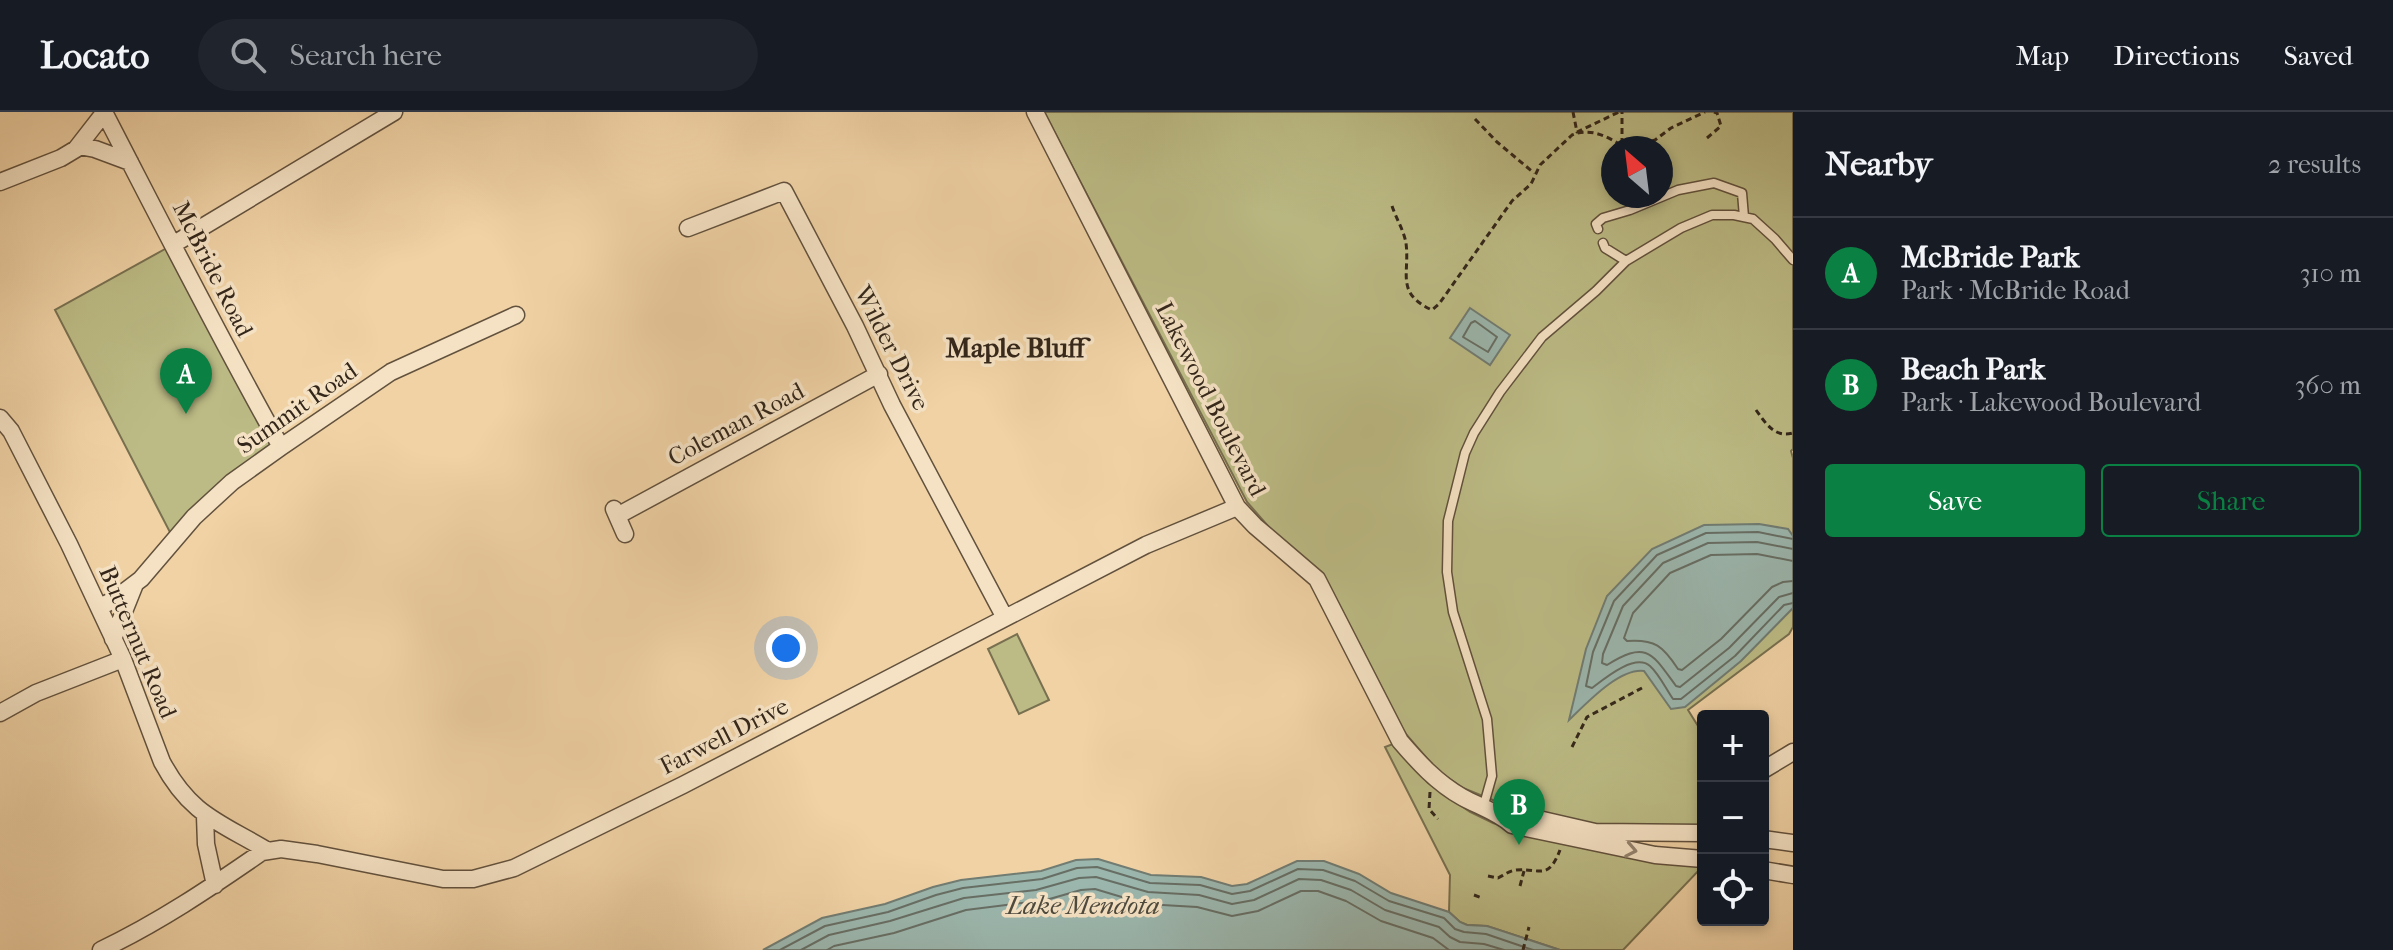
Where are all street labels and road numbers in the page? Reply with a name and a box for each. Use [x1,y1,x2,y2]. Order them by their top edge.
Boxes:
street label: McBride Road [167,197,260,342]
street label: Wilder Drive [848,280,935,415]
street label: Lakewood Boulevard [1150,297,1273,502]
street label: Summit Road [232,356,363,460]
street label: Coleman Road [663,376,810,472]
street label: Butternut Road [93,562,183,723]
street label: Farwell Drive [655,692,793,780]

